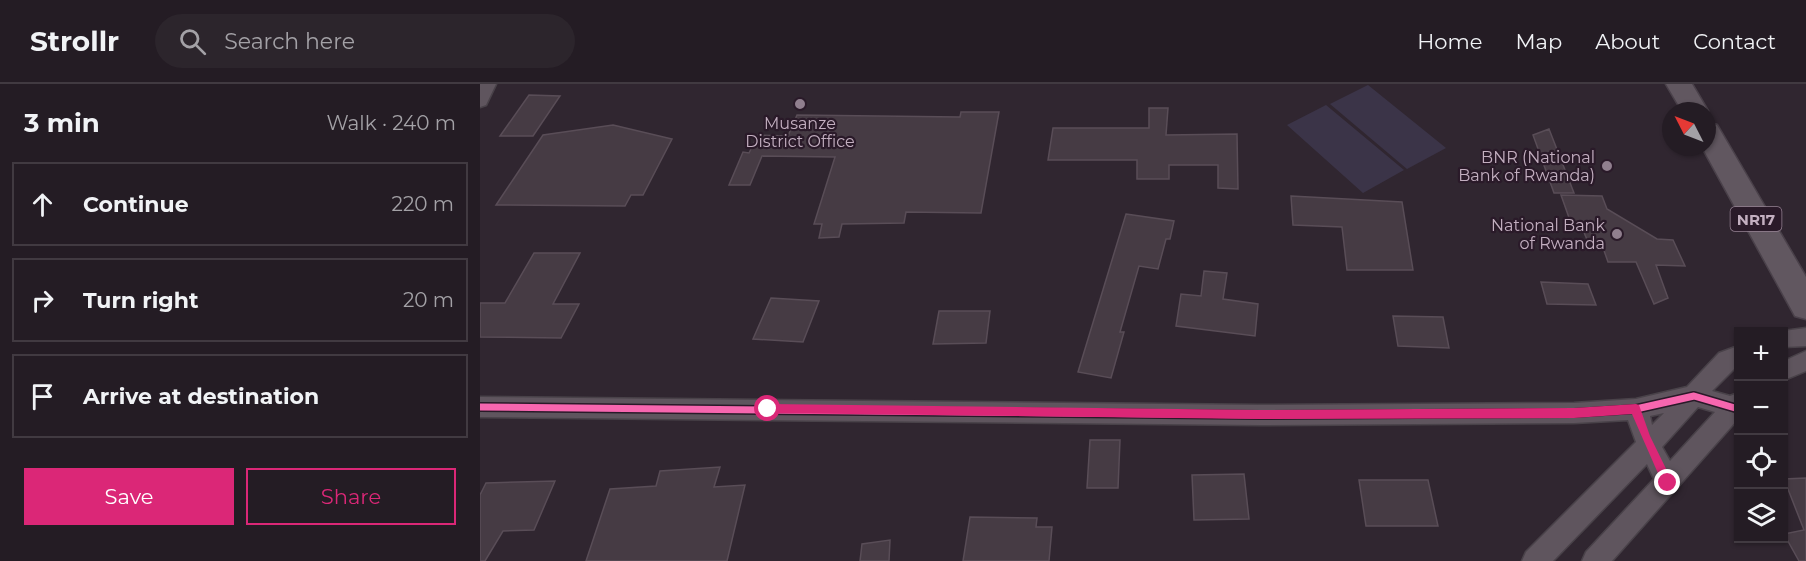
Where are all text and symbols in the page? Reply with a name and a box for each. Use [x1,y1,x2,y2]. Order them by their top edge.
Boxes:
search box [155,14,575,68]
text: Strollr [30,24,119,58]
icon: search [176,25,209,58]
text: Search here [224,28,355,55]
text: Home [1417,29,1482,54]
text: Map [1515,29,1562,54]
text: About [1595,29,1660,54]
text: Contact [1693,29,1776,54]
marker: Musanze District Office [793,97,807,111]
north arrow [1662,102,1716,156]
text: 3 min [24,107,100,139]
text: Walk · 240 m [326,111,456,135]
place label: Musanze District Office [745,114,855,151]
place label: BNR (National Bank of Rwanda) [1458,148,1595,185]
marker: BNR (National Bank of Rwanda) [1600,159,1614,173]
icon: ahead [26,188,59,221]
text: Continue [83,191,189,218]
text: 220 m [392,192,454,216]
road number: NR17 [1730,207,1782,231]
place label: National Bank of Rwanda [1491,216,1605,253]
marker: National Bank of Rwanda [1610,227,1624,241]
icon: right [26,284,59,317]
text: Turn right [83,287,198,314]
text: 20 m [403,288,454,312]
map controls [1734,327,1788,543]
button: + [1734,327,1788,381]
icon: arrive [26,380,59,413]
button: − [1734,381,1788,435]
text: Arrive at destination [83,383,319,410]
route start [754,395,780,421]
button: locate [1734,435,1788,489]
button: Save [24,468,234,525]
button: Share [246,468,456,525]
route end [1654,469,1680,495]
button: layers [1734,489,1788,543]

